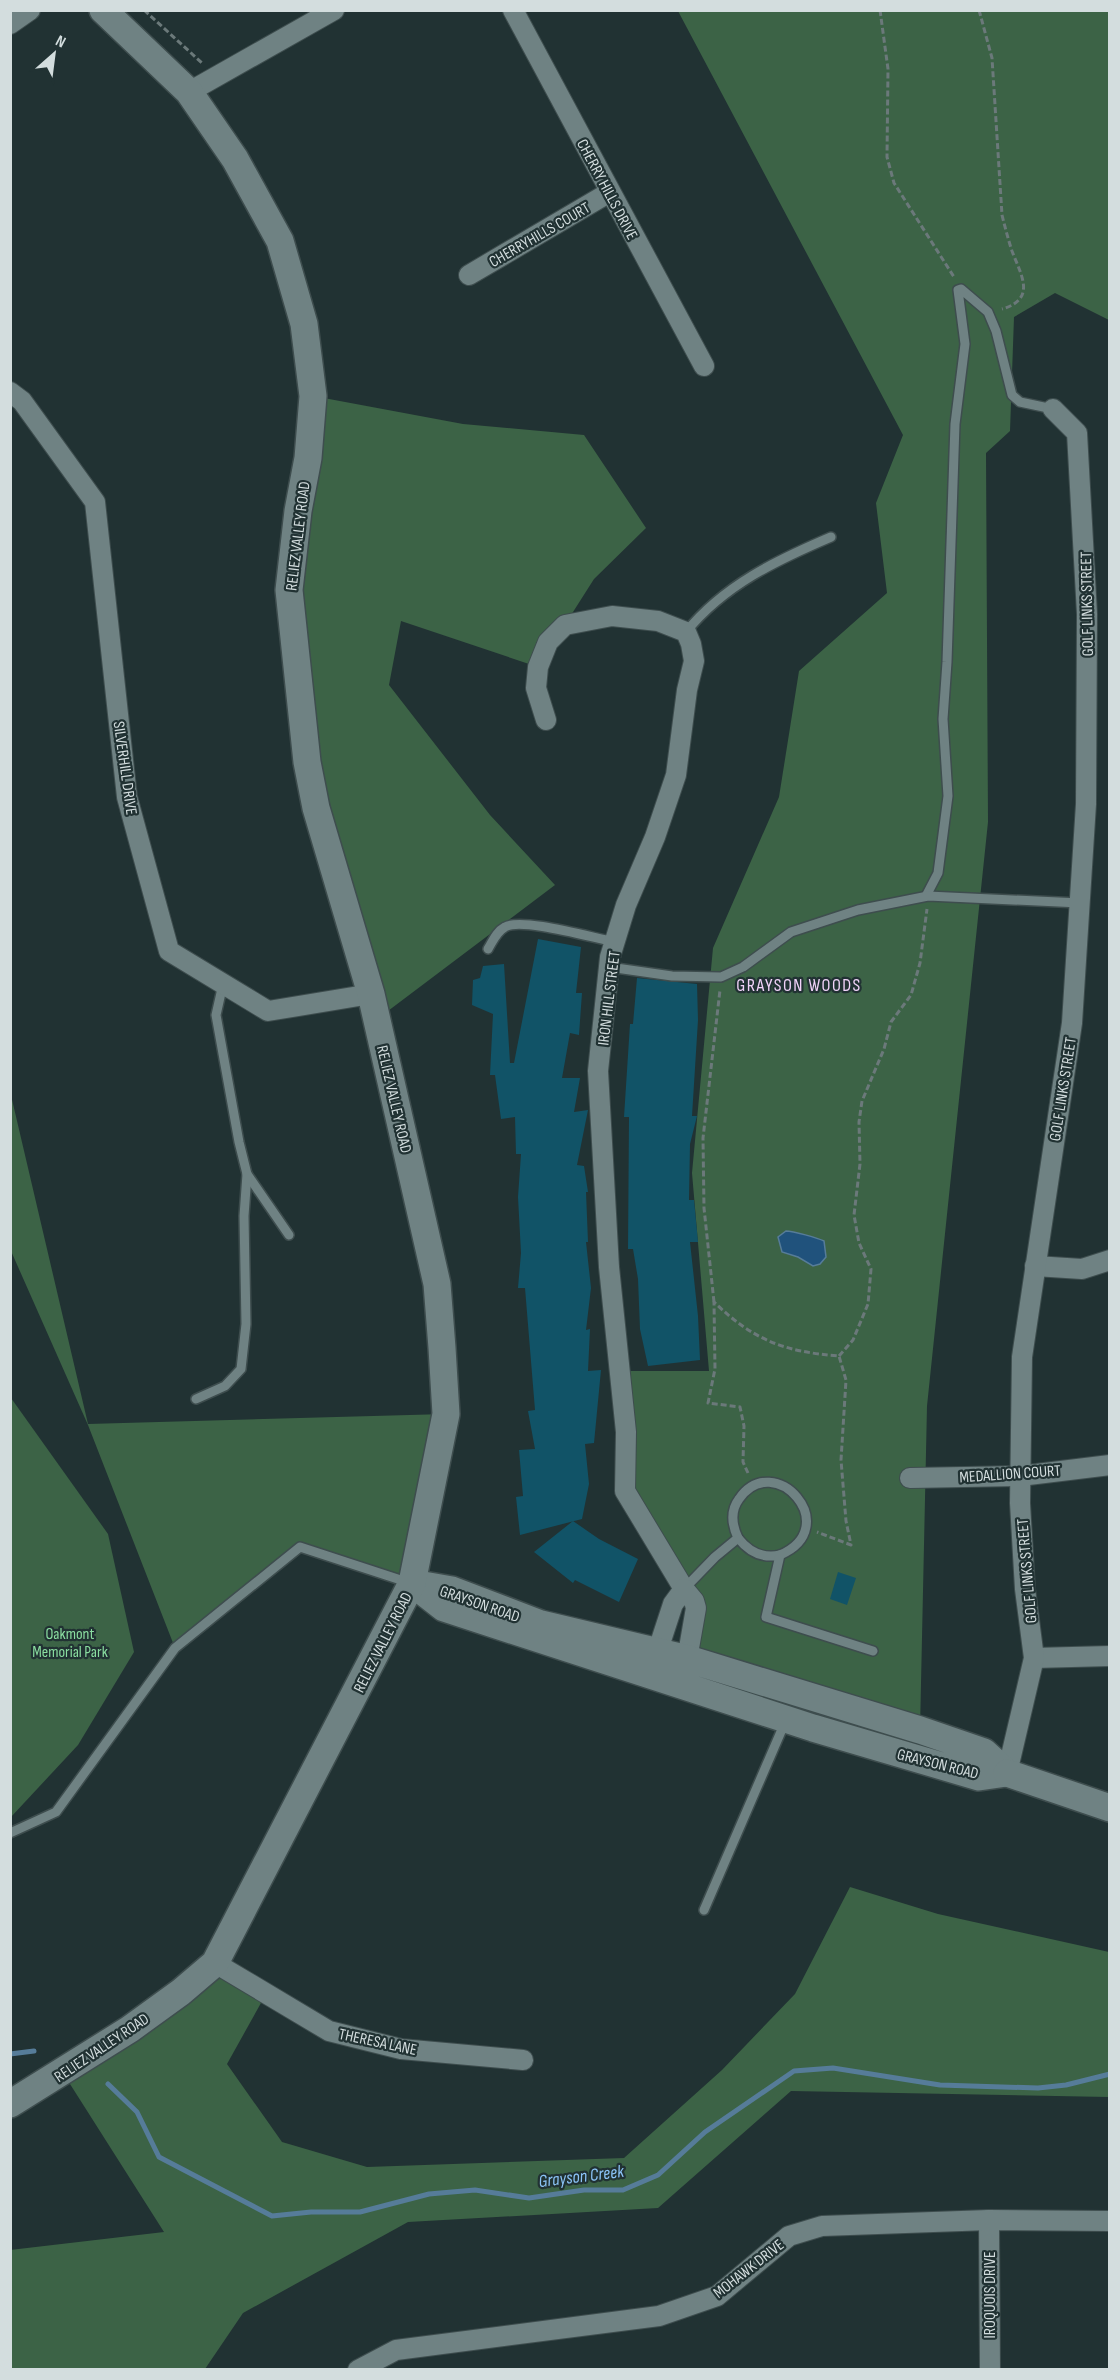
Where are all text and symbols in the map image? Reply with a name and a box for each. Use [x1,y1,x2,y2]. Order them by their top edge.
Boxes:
north arrow [24,24,84,84]
text: N [52,32,69,52]
street label: CHERRY HILLS DRIVE [572,136,641,243]
street label: CHERRYHILLS COURT [486,198,594,272]
street label: RELIEZ VALLEY ROAD [282,480,315,592]
street label: GOLF LINKS STREET [1077,551,1098,657]
street label: SILVERHILL DRIVE [109,720,140,816]
street label: IRON HILL STREET [594,949,625,1047]
district label: GRAYSON WOODS [736,975,862,996]
street label: GOLF LINKS STREET [1046,1035,1081,1143]
street label: RELIEZ VALLEY ROAD [372,1044,415,1155]
street label: MEDALLION COURT [959,1461,1062,1488]
street label: GOLF LINKS STREET [1013,1517,1042,1624]
street label: GRAYSON ROAD [437,1582,522,1627]
street label: RELIEZ VALLEY ROAD [350,1589,417,1696]
park label: Oakmont Memorial Park [32,1625,108,1662]
street label: GRAYSON ROAD [895,1745,980,1784]
street label: RELIEZ VALLEY ROAD [51,2010,153,2087]
street label: THERESA LANE [337,2025,418,2060]
water label: Grayson Creek [537,2161,626,2192]
street label: MOHAWK DRIVE [710,2236,788,2303]
street label: IROQUOIS DRIVE [981,2251,1000,2339]

